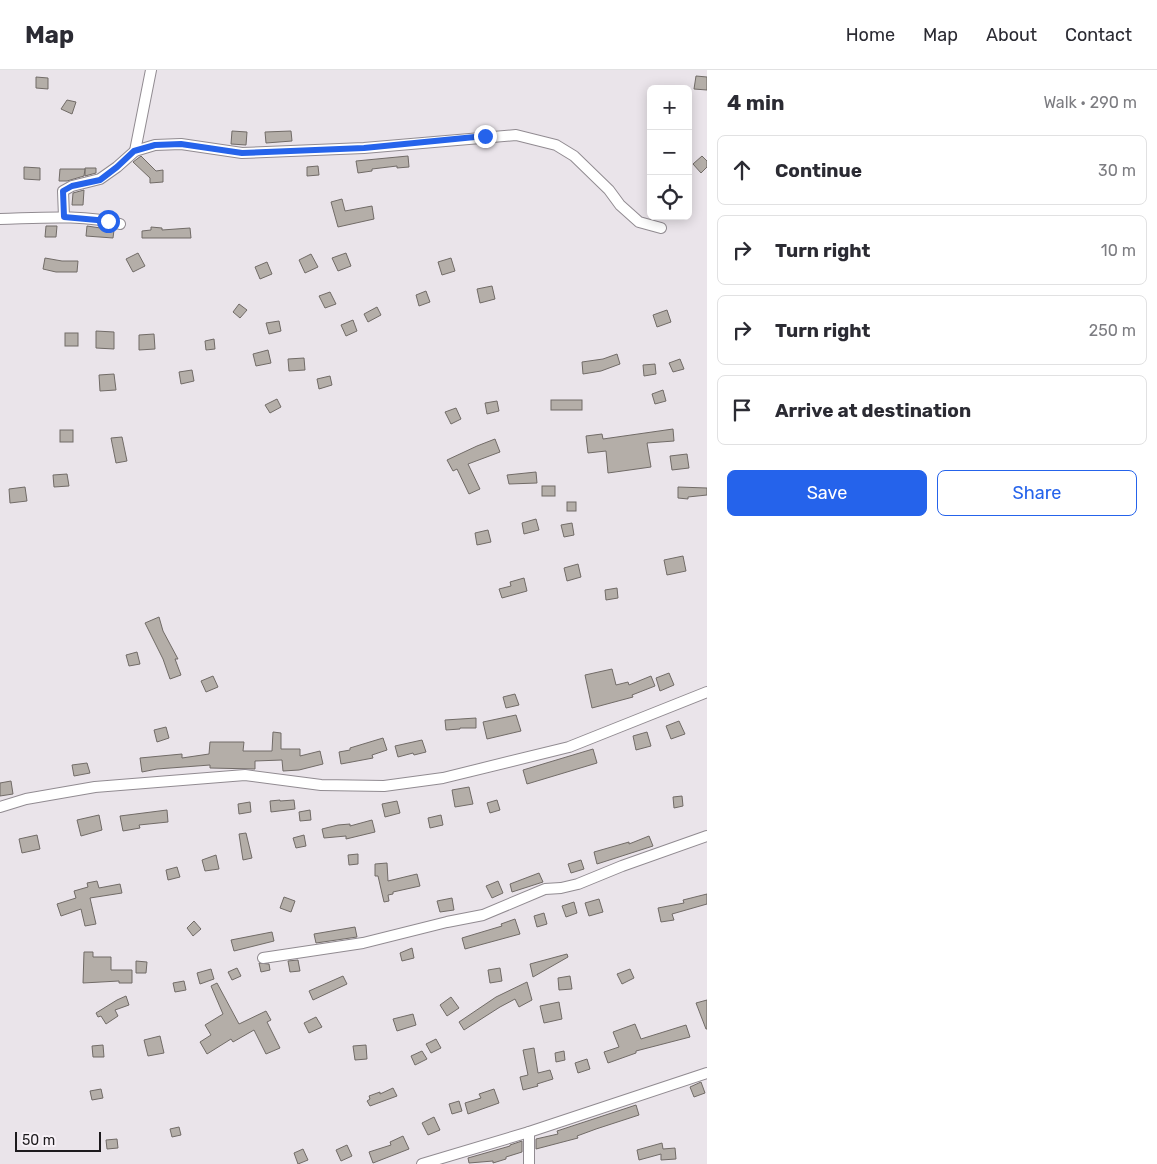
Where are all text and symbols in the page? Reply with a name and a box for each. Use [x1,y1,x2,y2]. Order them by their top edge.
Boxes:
text: Map [25,21,74,49]
text: Home [846,24,895,46]
text: Map [923,24,958,46]
text: About [986,24,1037,46]
text: Contact [1065,24,1132,46]
map controls [647,85,692,220]
button: + [647,85,692,130]
text: 4 min [727,90,785,115]
text: Walk · 290 m [1043,93,1137,112]
route end [474,125,497,148]
button: − [647,130,692,175]
icon: ahead [728,156,756,184]
text: Continue [775,159,862,182]
text: 30 m [1098,161,1136,180]
button: locate [647,175,692,220]
route start [97,210,120,233]
icon: right [728,236,756,264]
text: Turn right [775,239,870,262]
text: 10 m [1101,241,1136,260]
icon: right [728,316,756,344]
text: Turn right [775,319,870,342]
text: 250 m [1089,321,1136,340]
icon: arrive [728,396,756,424]
text: Arrive at destination [775,399,971,422]
button: Save [727,470,927,516]
button: Share [937,470,1137,516]
scale bar [15,1129,101,1152]
text: 50 m [22,1132,55,1149]

